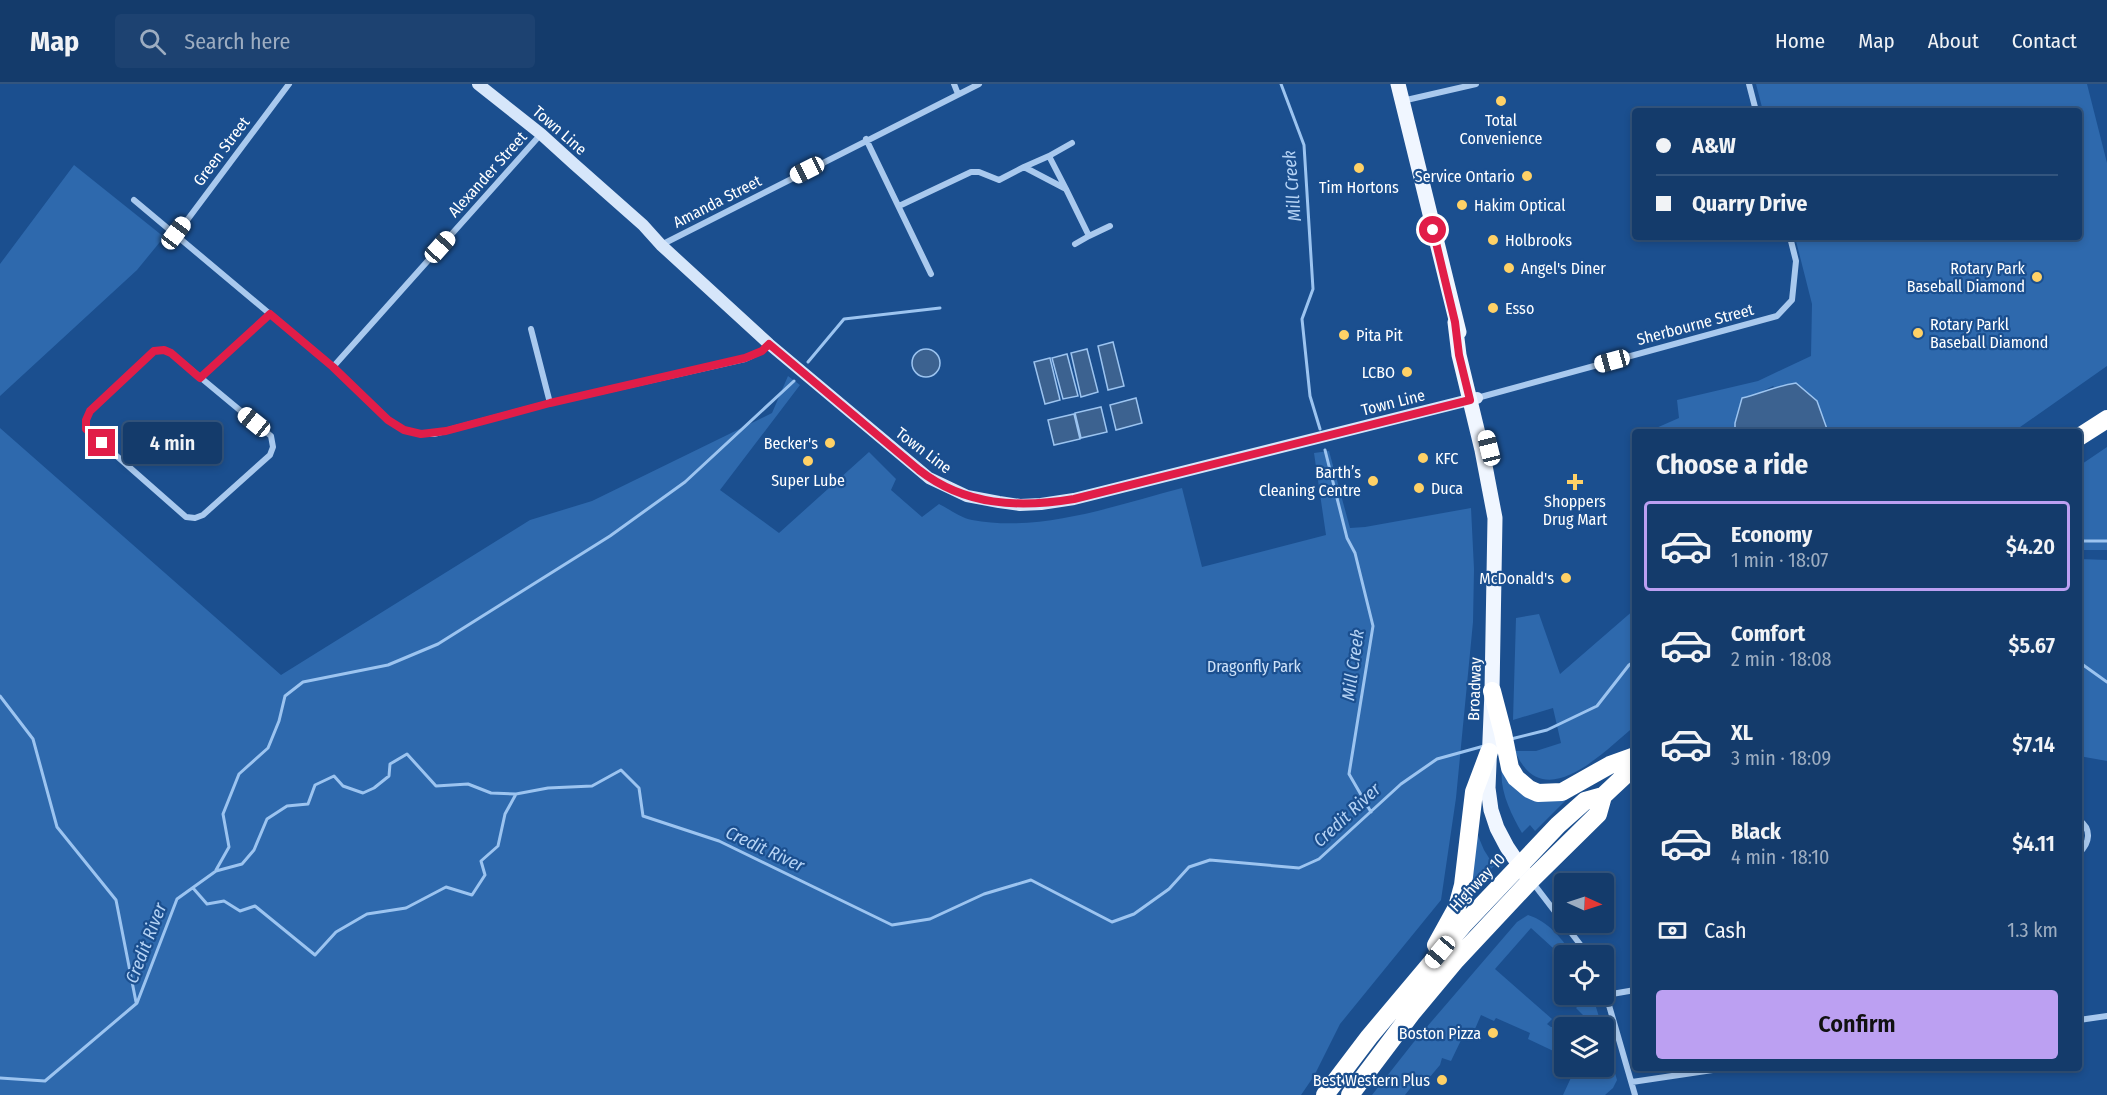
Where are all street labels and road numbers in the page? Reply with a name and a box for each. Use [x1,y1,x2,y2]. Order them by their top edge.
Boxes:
street label: Town Line [529,102,591,159]
street label: Green Street [189,112,254,190]
street label: Alexander Street [444,127,531,221]
street label: Amanda Street [670,171,765,232]
street label: Sherbourne Street [1635,300,1756,349]
street label: Town Line [1359,385,1427,420]
street label: Town Line [892,423,955,478]
street label: Broadway [1464,656,1485,721]
street label: Highway 10 [1446,849,1509,916]

